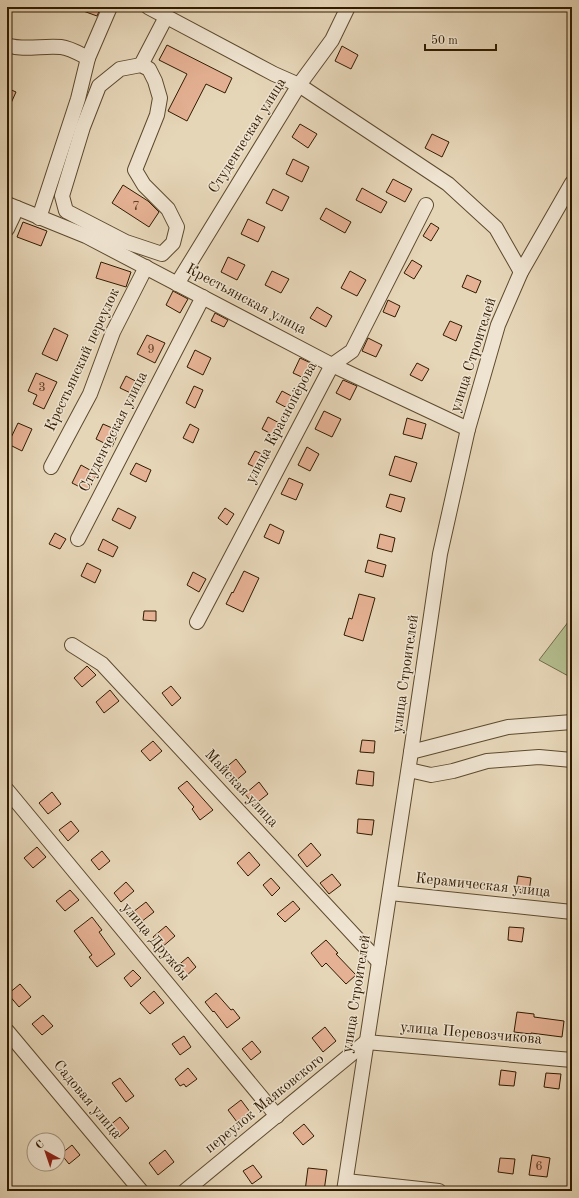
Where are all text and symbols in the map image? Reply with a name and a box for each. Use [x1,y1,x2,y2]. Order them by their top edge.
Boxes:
scale bar [425,26,496,52]
text: 50 m [431,34,458,47]
street label: Студенческая улица [206,75,290,196]
house number: 7 [132,200,140,213]
street label: Крестьянская улица [183,262,309,338]
street label: Крестьянский переулок [43,286,123,434]
street label: улица Строителей [448,296,500,414]
house number: 9 [147,343,155,356]
street label: улица Краснопёрова [243,359,321,486]
street label: Студенческая улица [77,369,151,495]
house number: 3 [38,381,46,394]
street label: улица Строителей [390,614,422,734]
street label: Майская улица [201,747,281,831]
street label: Керамическая улица [415,871,552,901]
street label: улица Дружбы [118,900,192,984]
street label: улица Строителей [340,934,374,1054]
street label: улица Перевозчикова [399,1020,543,1048]
street label: переулок Маяковского [203,1052,327,1156]
street label: Садовая улица [50,1058,124,1143]
north arrow [26,1132,66,1172]
text: С [34,1139,47,1152]
house number: 6 [535,1160,543,1173]

